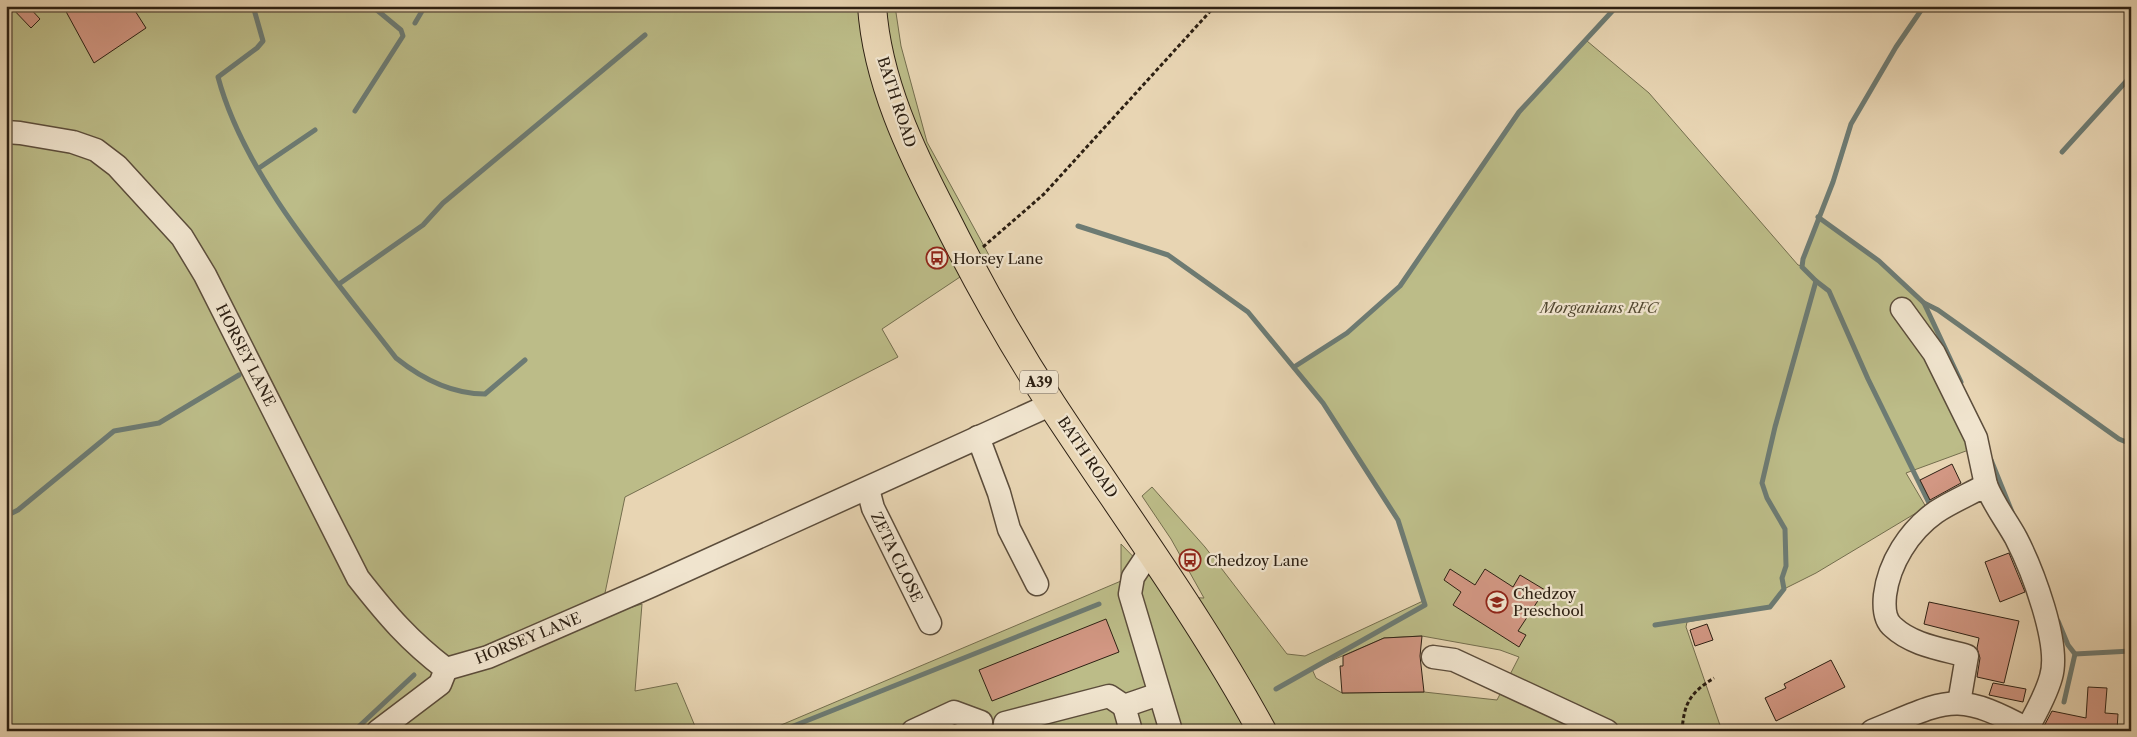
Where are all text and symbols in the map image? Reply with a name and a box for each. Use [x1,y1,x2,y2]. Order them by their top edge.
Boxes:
street label: BATH ROAD [873,54,921,150]
bus stop icon: Horsey Lane [925,246,949,270]
place label: Horsey Lane [953,249,1043,268]
park label: Morganians RFC [1538,298,1660,317]
street label: HORSEY LANE [212,300,280,410]
road number: A39 [1020,371,1058,394]
street label: BATH ROAD [1054,413,1122,501]
street label: ZETA CLOSE [867,509,927,605]
bus stop icon: Chedzoy Lane [1178,548,1202,572]
place label: Chedzoy Lane [1206,551,1308,570]
place label: Chedzoy Preschool [1513,584,1585,620]
school or university icon: Chedzoy Preschool [1485,590,1509,614]
street label: HORSEY LANE [472,608,584,668]

